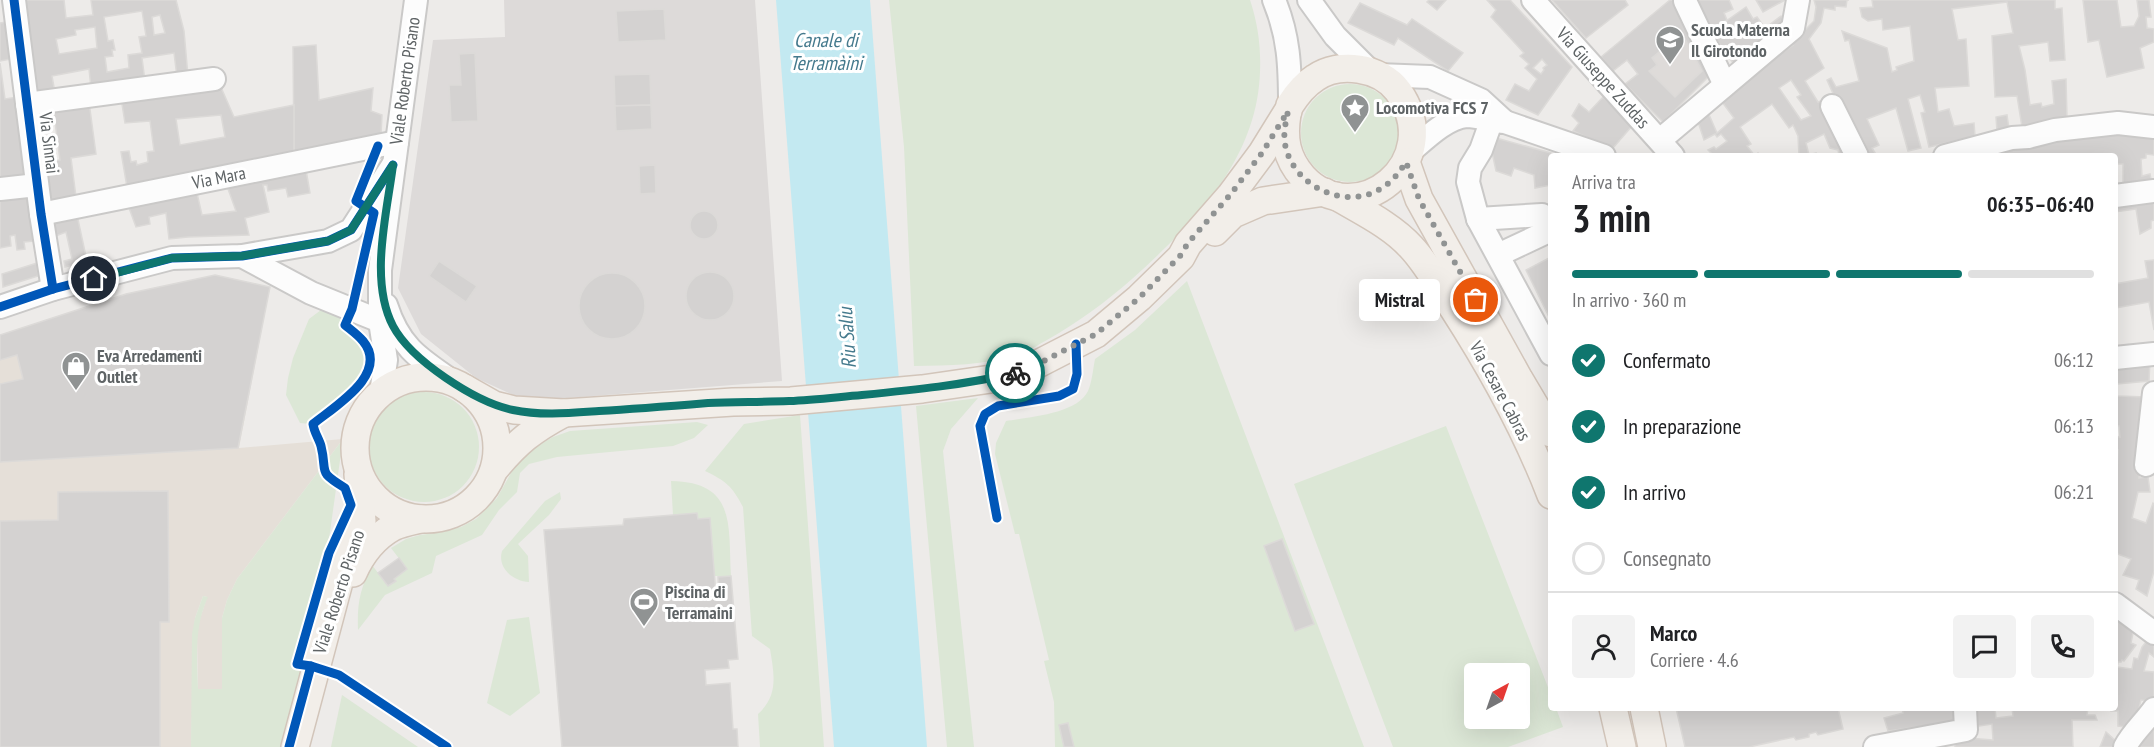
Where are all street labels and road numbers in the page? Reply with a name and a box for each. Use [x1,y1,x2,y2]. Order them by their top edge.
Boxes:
street label: Viale Roberto Pisano [384,15,425,147]
street label: Via Giuseppe Zuddas [1551,22,1655,133]
street label: Via Sinnai [34,110,65,175]
street label: Via Mara [189,161,248,194]
street label: Via Cesare Cabras [1464,336,1536,444]
street label: Viale Roberto Pisano [307,527,369,658]

